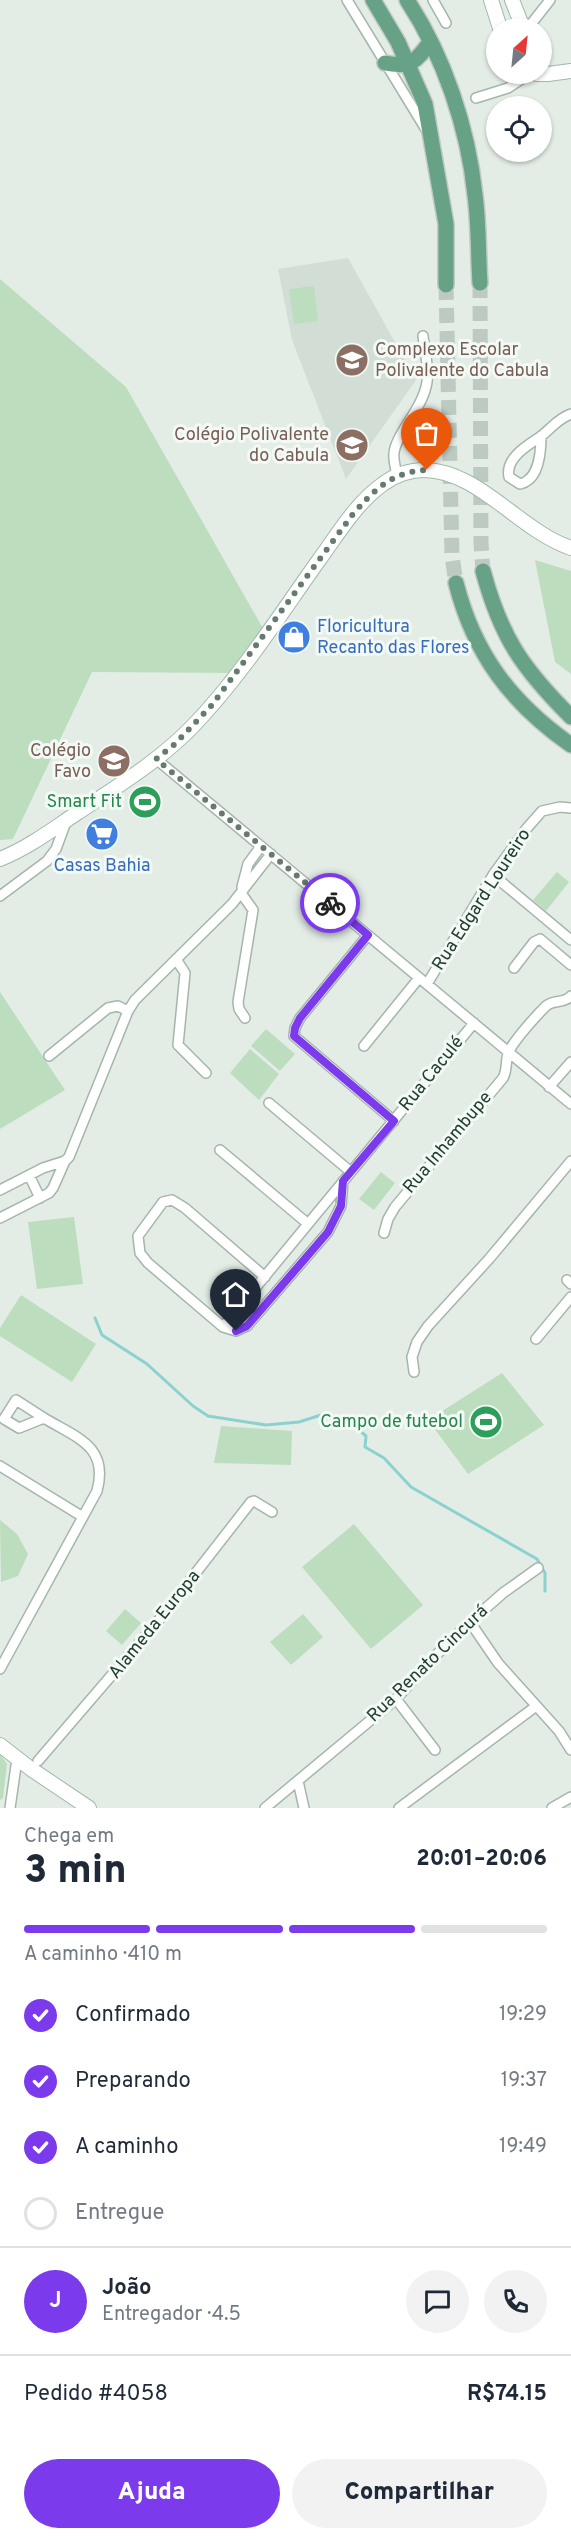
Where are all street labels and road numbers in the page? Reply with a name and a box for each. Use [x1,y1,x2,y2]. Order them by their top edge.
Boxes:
street label: Rua Edgard Loureiro [428,825,536,975]
street label: Rua Caculé [395,1032,469,1116]
street label: Rua Inhambupe [399,1087,497,1199]
street label: Alameda Europa [104,1566,206,1684]
street label: Rua Renato Cincurá [363,1600,493,1728]

